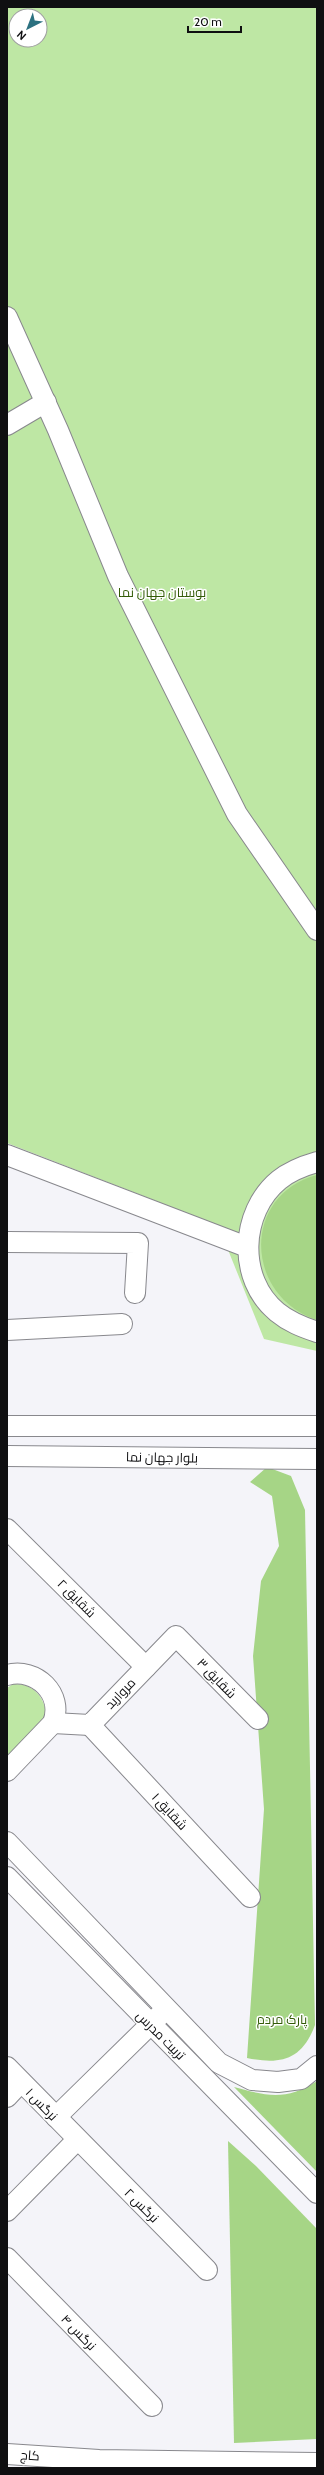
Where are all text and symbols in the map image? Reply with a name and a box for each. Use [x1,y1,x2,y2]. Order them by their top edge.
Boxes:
north arrow [8,8,48,48]
scale bar [188,8,241,34]
text: 20 m [194,14,222,29]
text: N [14,28,29,43]
park label: بوستان جهان نما [118,584,206,600]
street label: بلوار جهان نما [126,1448,198,1466]
street label: شقایق ۲ [54,1575,100,1621]
street label: شقایق ۳ [194,1655,240,1701]
street label: مروارید [102,1674,138,1712]
street label: شقایق ۱ [149,1789,191,1833]
street label: تربیت مدرس [133,2007,189,2063]
park label: پارک مردم [257,2011,308,2029]
street label: نرگس ۱ [23,2084,61,2124]
street label: نرگس ۲ [121,2184,163,2226]
street label: نرگس ۴ [58,2311,100,2353]
street label: کاج [20,2446,40,2465]

